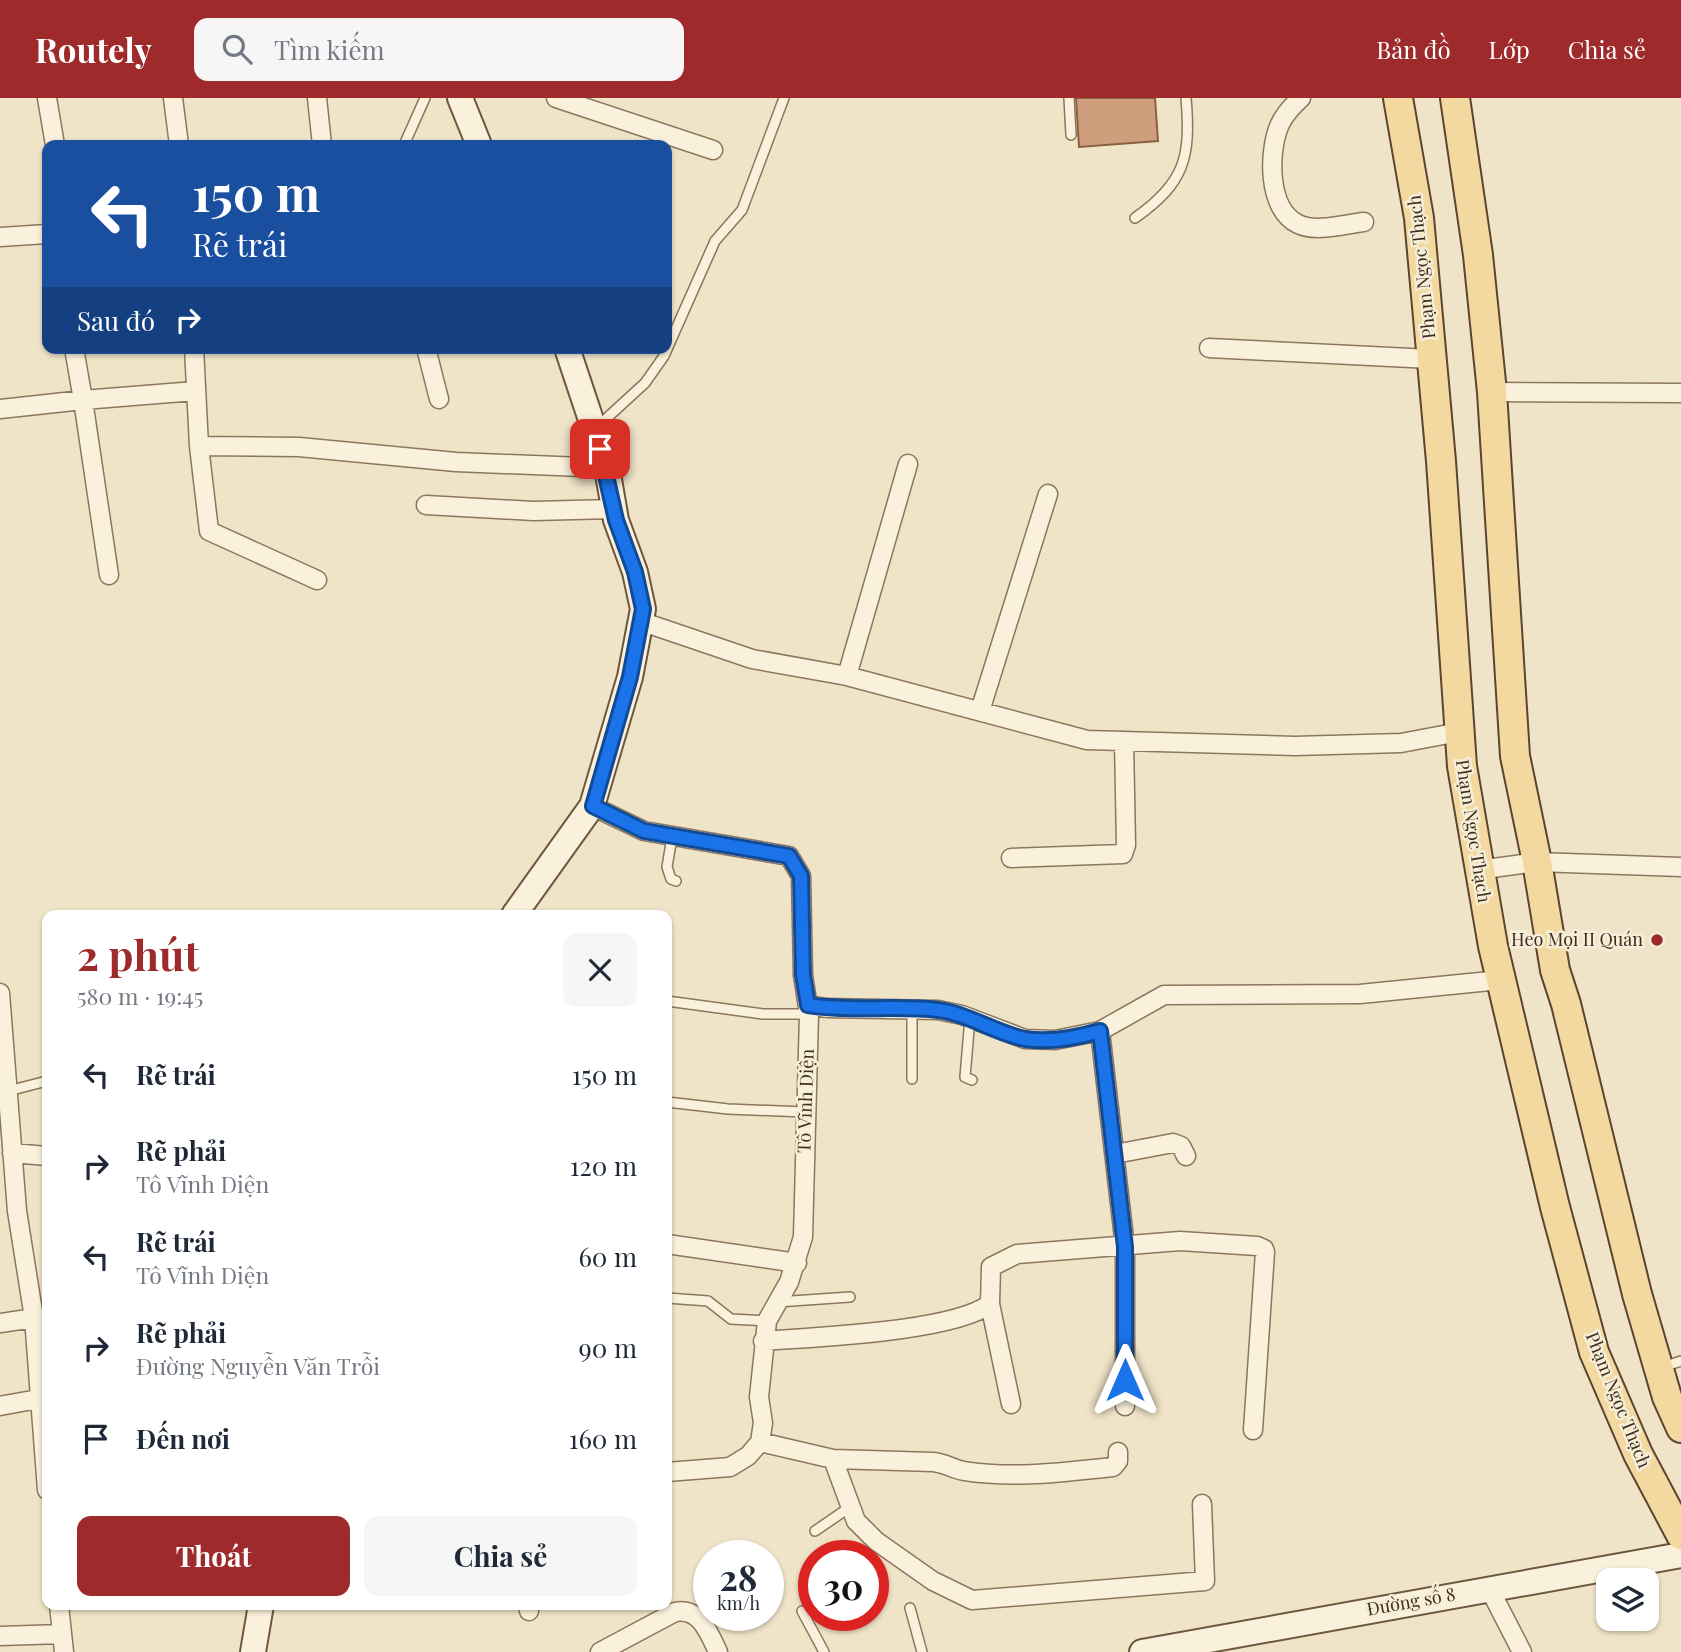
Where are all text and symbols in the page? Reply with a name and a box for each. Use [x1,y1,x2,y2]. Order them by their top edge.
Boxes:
search box [194,18,684,81]
text: Routely [35,27,152,71]
icon: search [218,30,256,68]
text: Tìm kiếm [274,32,385,67]
text: Bản đồ [1376,33,1451,65]
text: Lớp [1489,33,1530,65]
text: Chia sẻ [1568,33,1646,65]
text: 150 m [192,159,320,224]
icon: left [77,168,168,259]
street label: Phạm Ngọc Thạch [1401,194,1441,340]
text: Rẽ trái [192,222,287,265]
icon: right [169,301,207,339]
text: Sau đó [77,303,155,338]
pin [570,419,630,479]
icon: arrive [581,430,619,468]
street label: Phạm Ngọc Thạch [1451,758,1497,905]
text: 2 phút [77,926,199,982]
place label: Heo Mọi II Quán [1511,927,1643,951]
marker: Heo Mọi II Quán [1649,932,1665,948]
button: close [563,933,637,1007]
text: 580 m · 19:45 [77,980,203,1011]
street label: Tô Vĩnh Diện [791,1048,819,1153]
icon: left [77,1056,115,1094]
text: Rẽ trái [136,1057,216,1092]
text: 150 m [572,1057,637,1092]
text: Rẽ phải [136,1133,226,1168]
icon: right [77,1147,115,1185]
text: 120 m [570,1148,637,1183]
text: Tô Vĩnh Diện [136,1168,269,1199]
text: Rẽ trái [136,1224,216,1259]
icon: left [77,1238,115,1276]
text: 60 m [578,1239,637,1274]
text: Tô Vĩnh Diện [136,1259,269,1290]
text: Rẽ phải [136,1315,226,1350]
street label: Phạm Ngọc Thạch [1581,1328,1657,1472]
icon: right [77,1329,115,1367]
text: 90 m [579,1330,637,1365]
position arrow [1088,1343,1162,1417]
text: Đường Nguyễn Văn Trỗi [136,1350,380,1381]
icon: arrive [77,1420,115,1458]
text: Đến nơi [136,1421,230,1456]
text: 160 m [569,1421,637,1456]
button: Thoát [77,1516,350,1596]
button: Chia sẻ [364,1516,637,1596]
speed limit sign: 30 [798,1540,889,1631]
text: 28 [720,1553,757,1600]
map controls [1596,1568,1659,1631]
button: layers [1596,1568,1659,1631]
street label: Đường số 8 [1364,1579,1457,1621]
text: km/h [717,1591,760,1615]

